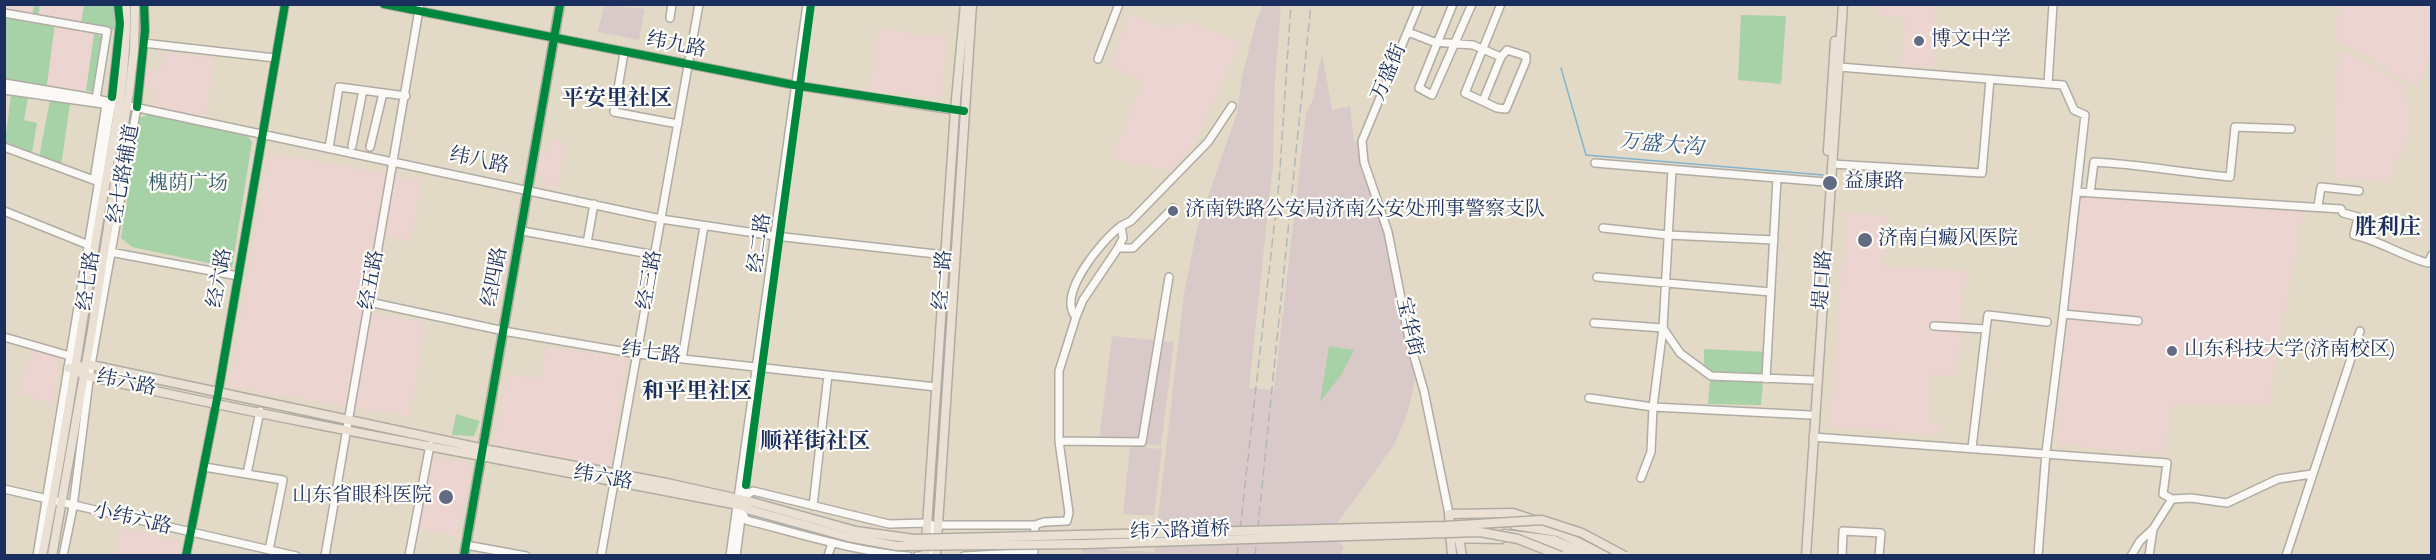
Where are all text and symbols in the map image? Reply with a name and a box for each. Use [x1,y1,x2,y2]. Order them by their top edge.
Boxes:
street label: 纬九路 [644,28,708,64]
place label: 博文中学 [1931,29,2011,53]
marker: 博文中学 [1912,34,1926,48]
street label: 万盛街 [1367,41,1413,105]
district label: 平安里社区 [562,87,672,113]
street label: 经七路辅道 [104,123,146,225]
water label: 万盛大沟 [1618,130,1704,162]
street label: 纬八路 [447,144,511,180]
place label: 益康路 [1844,171,1904,195]
park label: 槐荫广场 [148,173,228,197]
marker: 益康路 [1821,174,1839,192]
place label: 济南铁路公安局济南公安处刑事警察支队 [1185,199,1545,223]
marker: 济南铁路公安局济南公安处刑事警察支队 [1166,204,1180,218]
street label: 经二路 [745,212,777,274]
district label: 胜利庄 [2355,216,2421,242]
place label: 济南白癜风医院 [1878,228,2018,252]
marker: 济南白癜风医院 [1856,231,1874,249]
street label: 经四路 [478,245,514,309]
street label: 经六路 [204,246,238,310]
street label: 经五路 [356,248,390,312]
street label: 经三路 [634,248,668,312]
street label: 经一路 [930,249,958,311]
street label: 堤口路 [1810,249,1838,311]
street label: 经七路 [74,250,106,312]
street label: 宝华街 [1390,295,1426,359]
street label: 纬七路 [620,338,682,370]
place label: 山东科技大学(济南校区) [2184,339,2395,363]
marker: 山东科技大学(济南校区) [2165,344,2179,358]
street label: 纬六路 [94,366,158,402]
district label: 和平里社区 [642,380,752,406]
district label: 顺祥街社区 [760,430,870,456]
street label: 纬六路 [571,462,635,496]
place label: 山东省眼科医院 [292,485,432,509]
marker: 山东省眼科医院 [437,488,455,506]
street label: 小纬六路 [90,499,174,541]
street label: 纬六路道桥 [1130,518,1230,546]

